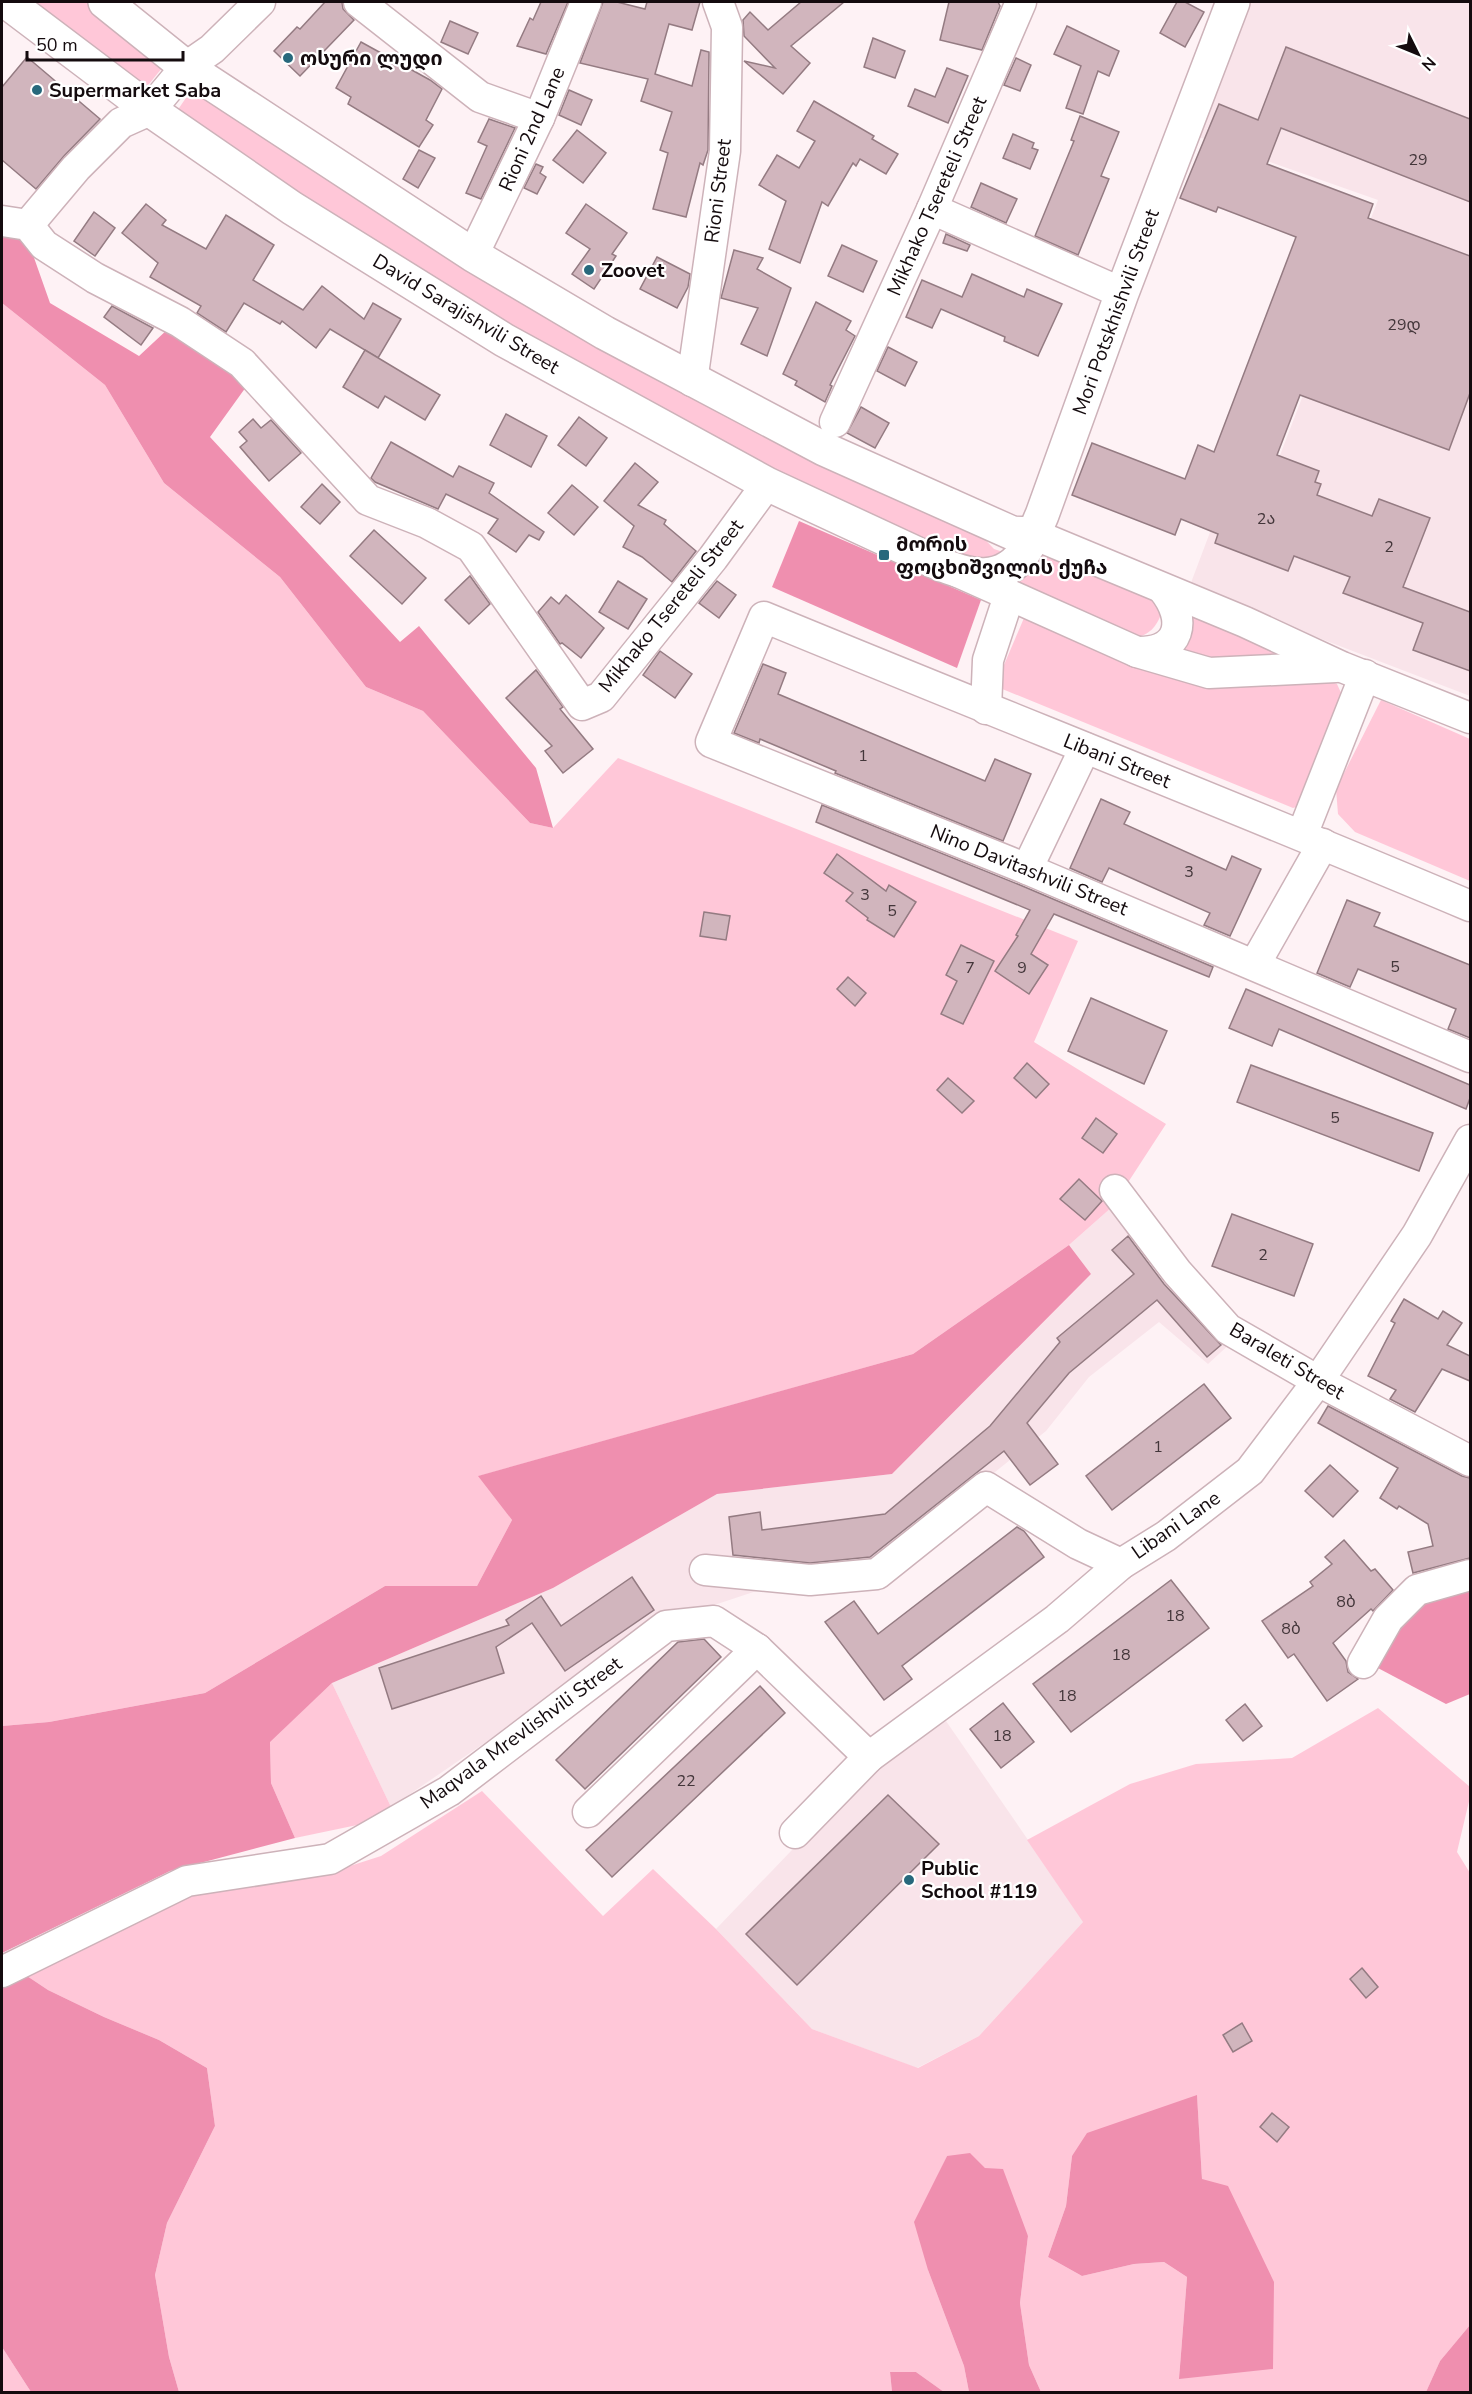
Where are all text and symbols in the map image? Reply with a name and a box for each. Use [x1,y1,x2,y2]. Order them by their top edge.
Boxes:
scale bar [27,24,183,62]
north arrow [1388,24,1448,84]
text: 50 m [36,33,78,57]
place label: ოსური ლუდი [300,45,443,72]
marker: ოსური ლუდი [281,51,295,65]
text: N [1416,52,1440,75]
street label: Rioni 2nd Lane [492,62,572,196]
place label: Supermarket Saba [49,77,221,104]
marker: Supermarket Saba [30,83,44,97]
street label: Mikhako Tsereteli Street [881,91,994,300]
street label: Rioni Street [698,136,738,245]
house number: 29 [1408,149,1428,171]
street label: Mori Potskhishvili Street [1066,204,1166,419]
street label: David Sarajishvili Street [368,248,565,381]
place label: Zoovet [601,257,665,284]
marker: Zoovet [582,263,596,277]
house number: 29დ [1387,314,1421,336]
house number: 2ა [1257,508,1275,530]
street label: Mikhako Tsereteli Street [593,513,750,698]
place label: მორის ფოცხიშვილის ქუჩა [896,531,1108,581]
house number: 2 [1384,536,1394,558]
marker: მორის ფოცხიშვილის ქუჩა [877,548,891,562]
street label: Libani Street [1059,727,1176,795]
house number: 1 [858,745,868,767]
street label: Nino Davitashvili Street [926,818,1133,922]
house number: 3 [1184,861,1194,883]
house number: 3 [860,884,870,906]
house number: 5 [887,900,897,922]
house number: 5 [1390,956,1400,978]
house number: 7 [965,957,975,979]
house number: 9 [1017,957,1027,979]
house number: 5 [1330,1107,1340,1129]
house number: 2 [1258,1244,1268,1266]
street label: Baraleti Street [1225,1316,1350,1406]
house number: 1 [1153,1436,1163,1458]
street label: Libani Lane [1126,1485,1226,1565]
house number: 8ბ [1336,1591,1356,1613]
house number: 18 [1165,1605,1185,1627]
house number: 8ბ [1281,1618,1301,1640]
house number: 18 [1111,1644,1131,1666]
street label: Maqvala Mrevlishvili Street [415,1650,628,1815]
house number: 18 [1057,1685,1077,1707]
house number: 18 [992,1725,1012,1747]
house number: 22 [676,1770,696,1792]
place label: Public School #119 [921,1855,1038,1905]
marker: Public School #119 [902,1873,916,1887]

